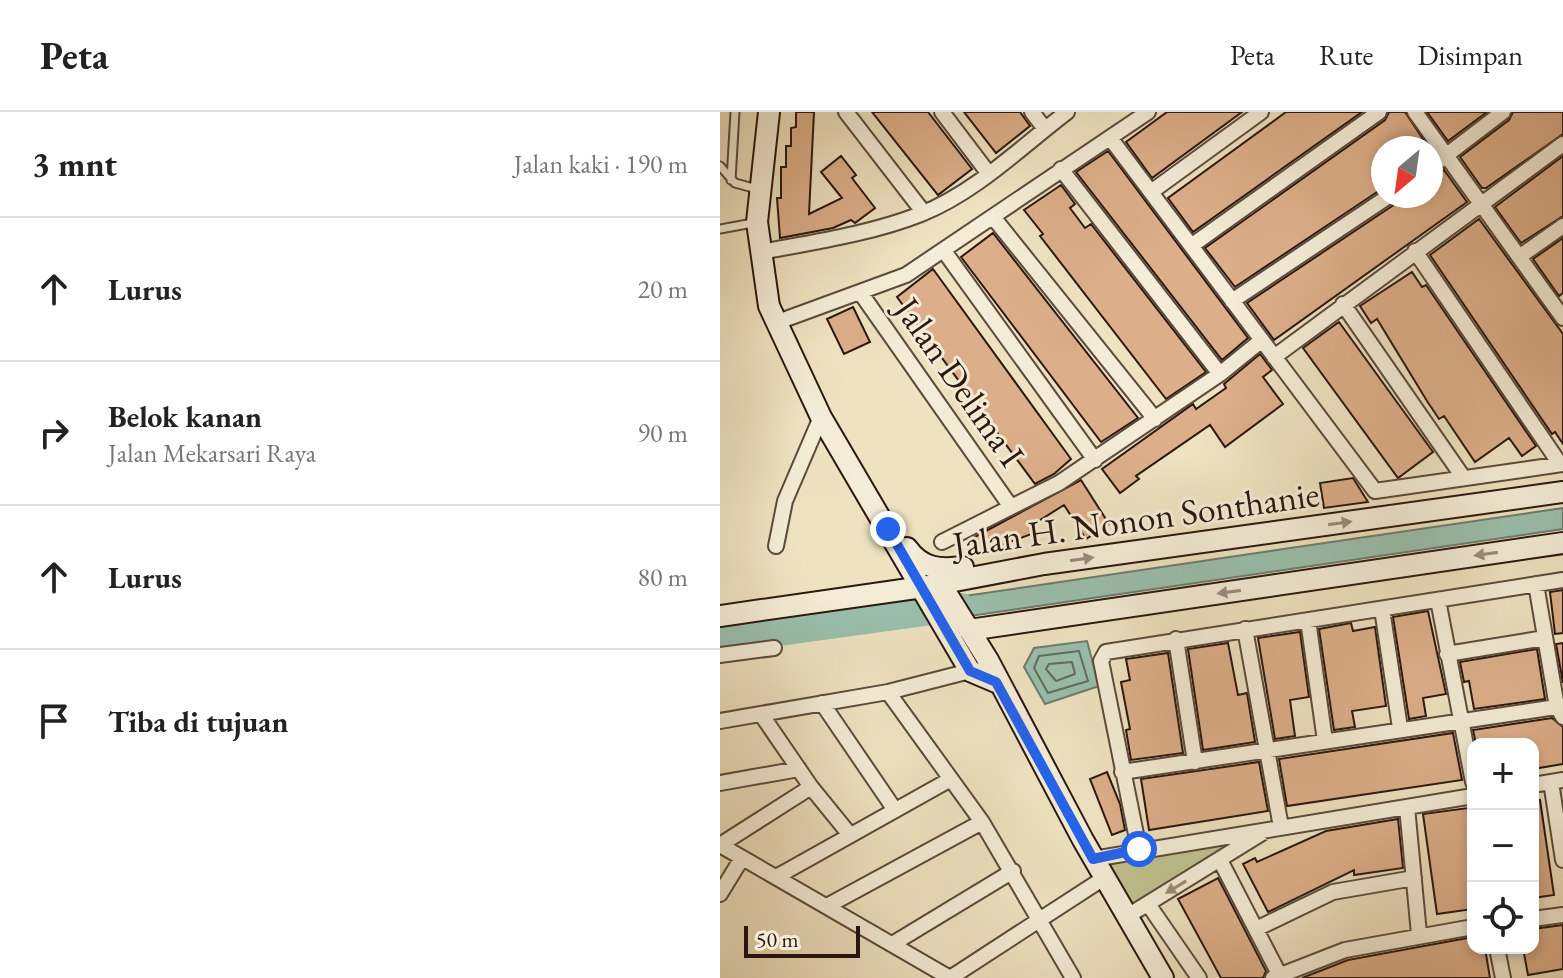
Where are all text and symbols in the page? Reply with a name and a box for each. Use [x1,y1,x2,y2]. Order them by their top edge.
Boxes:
text: Peta [40,31,109,80]
text: Peta [1230,37,1275,73]
text: Rute [1319,37,1373,73]
text: Disimpan [1417,37,1523,73]
north arrow [1371,136,1443,208]
text: 3 mnt [32,142,117,186]
text: Jalan kaki · 190 m [514,147,688,181]
icon: ahead [32,267,76,311]
text: Lurus [108,270,182,309]
text: 20 m [638,272,688,306]
street label: Jalan Delima I [883,286,1036,476]
text: Belok kanan [108,397,262,436]
icon: right [32,411,76,455]
text: 90 m [638,416,688,450]
text: Jalan Mekarsari Raya [108,436,316,470]
street label: Jalan H. Nonon Sonthanie [947,470,1322,568]
route end [870,511,906,547]
one-way arrow [1328,516,1353,529]
one-way arrow [1473,548,1498,561]
one-way arrow [1070,552,1095,565]
icon: ahead [32,555,76,599]
text: Lurus [108,558,182,597]
text: 80 m [638,560,688,594]
one-way arrow [1216,586,1241,599]
icon: arrive [32,699,76,743]
text: Tiba di tujuan [108,702,288,741]
map controls [1467,738,1539,954]
button: + [1467,738,1539,810]
button: − [1467,810,1539,882]
route start [1121,831,1157,867]
one-way arrow [1165,879,1187,893]
button: locate [1467,882,1539,954]
scale bar [744,922,860,958]
text: 50 m [756,925,799,954]

